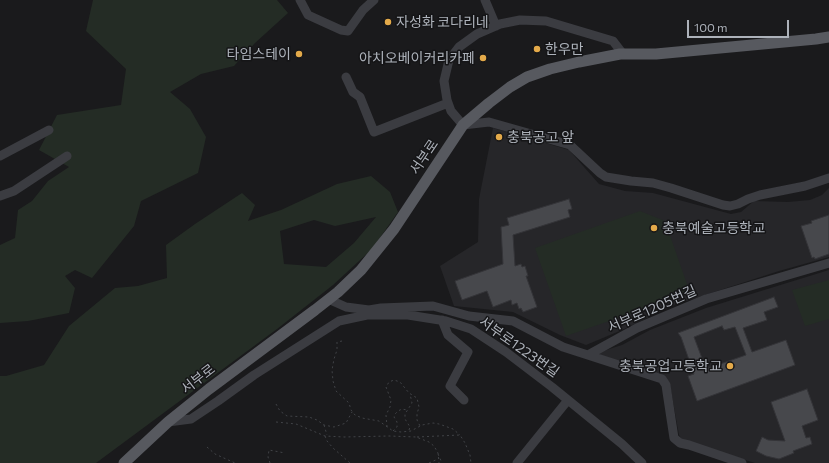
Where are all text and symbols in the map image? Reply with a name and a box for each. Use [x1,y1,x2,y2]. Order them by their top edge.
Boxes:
scale bar [689,12,791,38]
place label: 자성화 코다리네 [396,14,489,30]
marker: 자성화 코다리네 [383,17,393,27]
text: 100 m [694,20,728,34]
place label: 한우만 [545,41,584,57]
marker: 한우만 [532,44,542,54]
place label: 타임스테이 [227,46,291,62]
marker: 타임스테이 [294,49,304,59]
place label: 아치오베이커리카페 [359,50,475,66]
marker: 아치오베이커리카페 [478,53,488,63]
place label: 충북공고 앞 [507,129,574,145]
marker: 충북공고 앞 [494,132,504,142]
street label: 서부로 [406,136,442,178]
place label: 충북예술고등학교 [662,220,765,236]
marker: 충북예술고등학교 [649,223,659,233]
street label: 서부로1205번길 [605,282,699,336]
street label: 서부로1223번길 [476,313,562,381]
place label: 충북공업고등학교 [619,358,722,374]
street label: 서부로 [178,360,218,398]
marker: 충북공업고등학교 [725,361,735,371]

